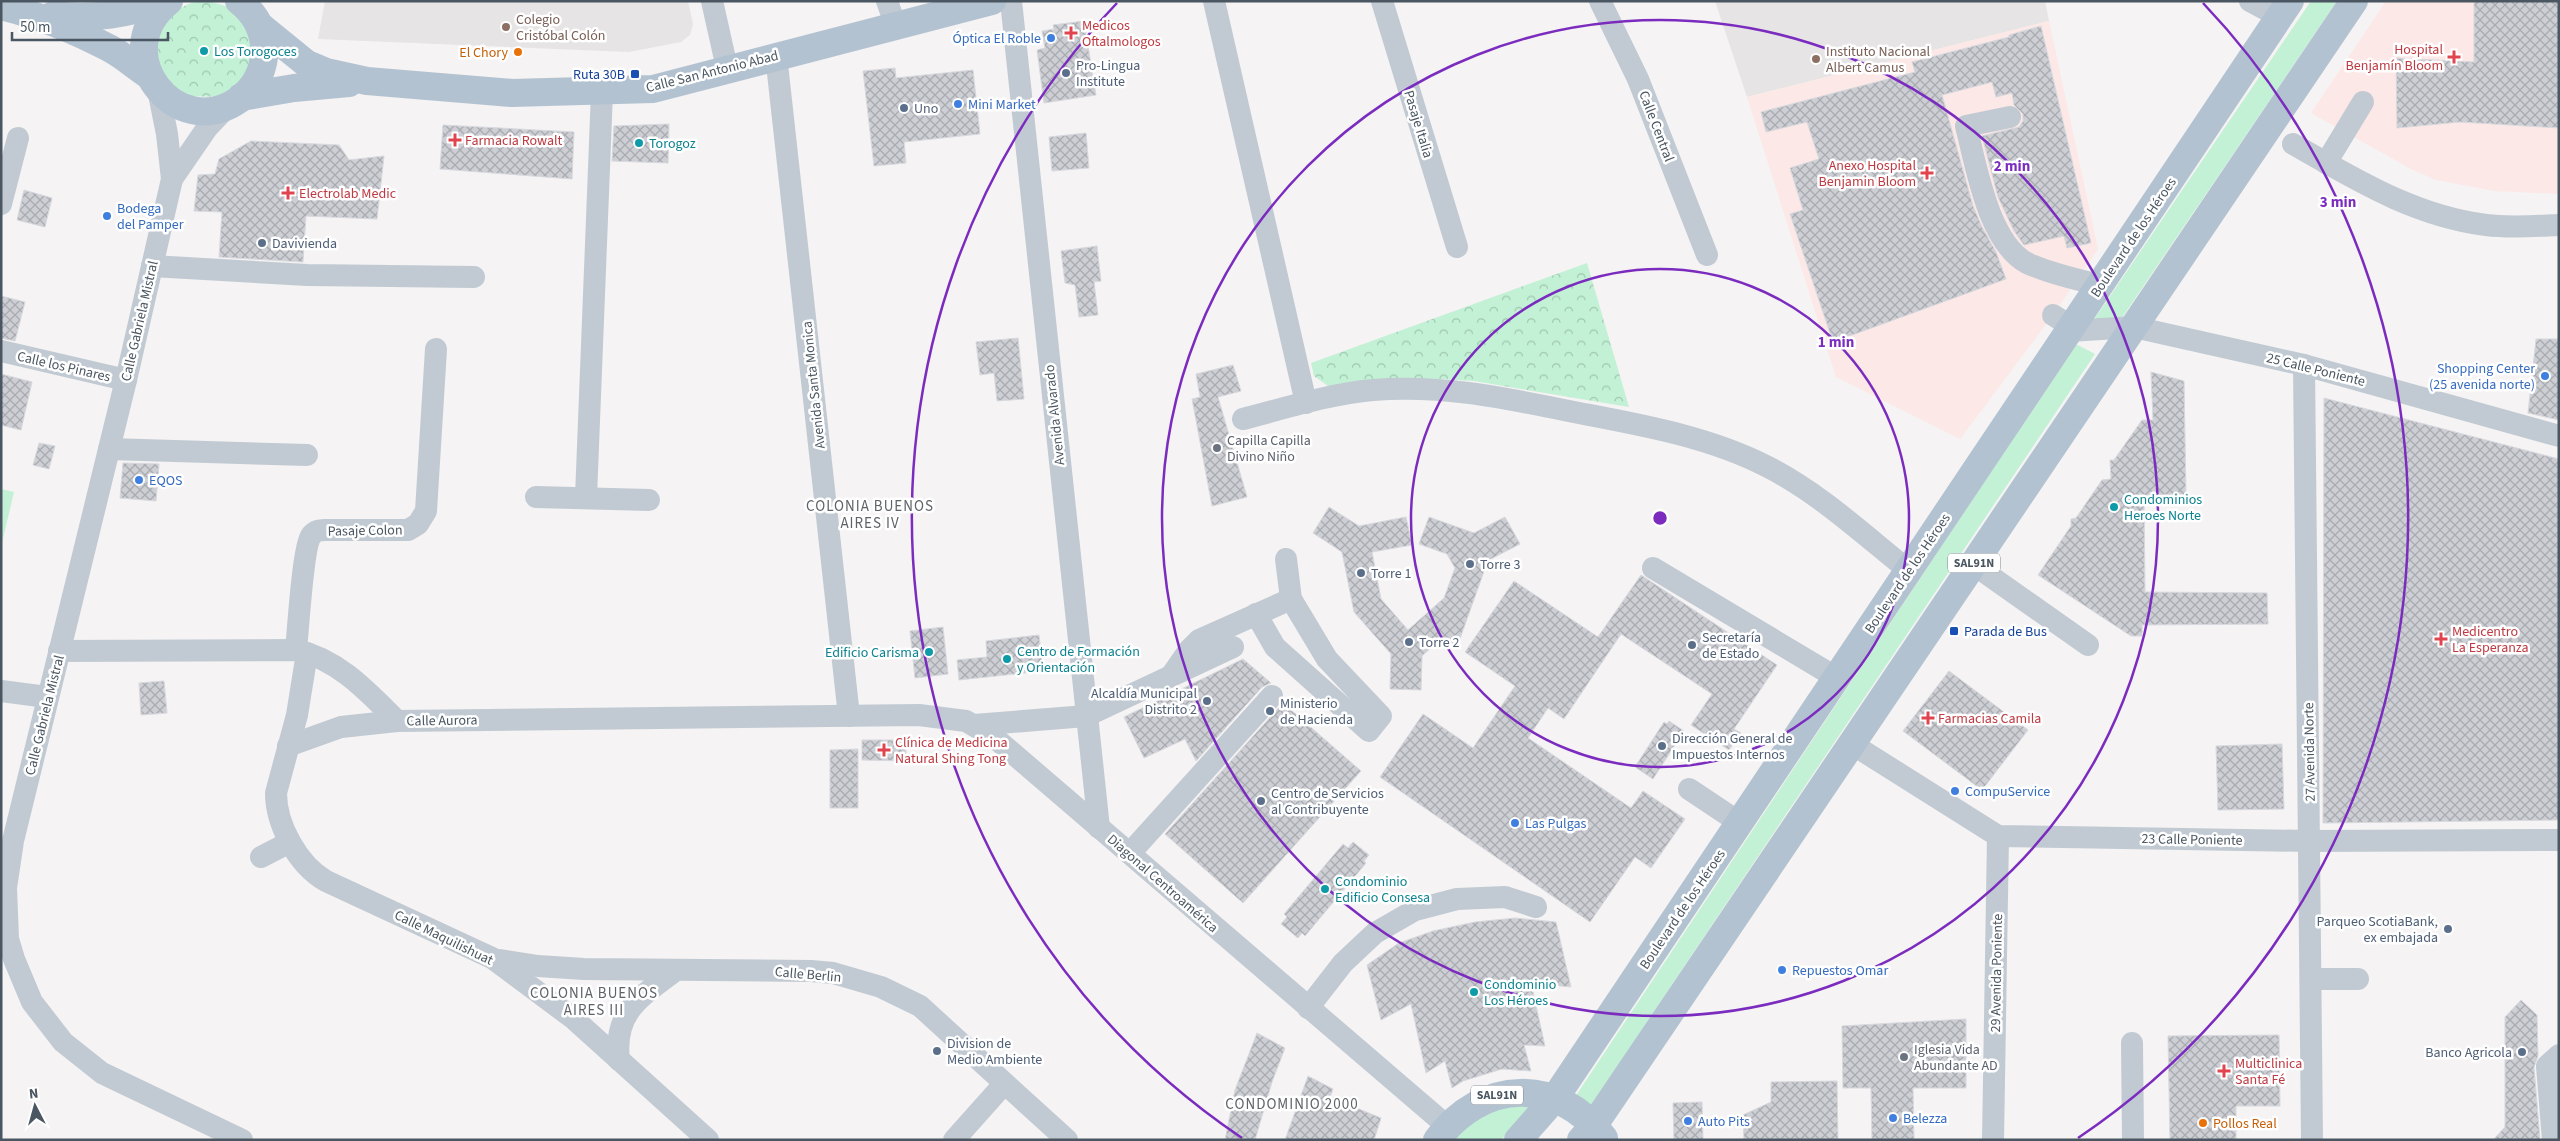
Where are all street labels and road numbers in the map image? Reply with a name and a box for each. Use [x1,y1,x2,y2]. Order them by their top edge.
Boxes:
street label: Calle San Antonio Abad [644,46,781,98]
street label: Pasaje Italia [1398,88,1438,161]
street label: Calle Central [1633,88,1679,165]
street label: Boulevard de los Héroes [2086,173,2182,302]
street label: Calle Gabriela Mistral [116,259,164,383]
street label: Avenida Santa Monica [797,320,831,450]
street label: Calle los Pinares [15,347,113,387]
street label: 25 Calle Poniente [2264,348,2367,392]
street label: Avenida Alvarado [1040,364,1070,466]
street label: Boulevard de los Héroes [1860,509,1956,638]
street label: Pasaje Colon [327,520,403,542]
road number: SAL91N [1948,554,2000,572]
street label: Calle Gabriela Mistral [20,653,70,777]
street label: 27 Avenida Norte [2299,702,2321,802]
street label: Calle Aurora [406,710,478,732]
street label: 23 Calle Poniente [2141,829,2243,851]
street label: Diagonal Centroamérica [1102,830,1222,938]
street label: Boulevard de los Héroes [1635,845,1731,974]
street label: Calle Maquilishuat [391,905,497,971]
street label: 29 Avenida Poniente [1986,913,2008,1033]
street label: Calle Berlin [774,962,842,988]
road number: SAL91N [1471,1086,1523,1104]

